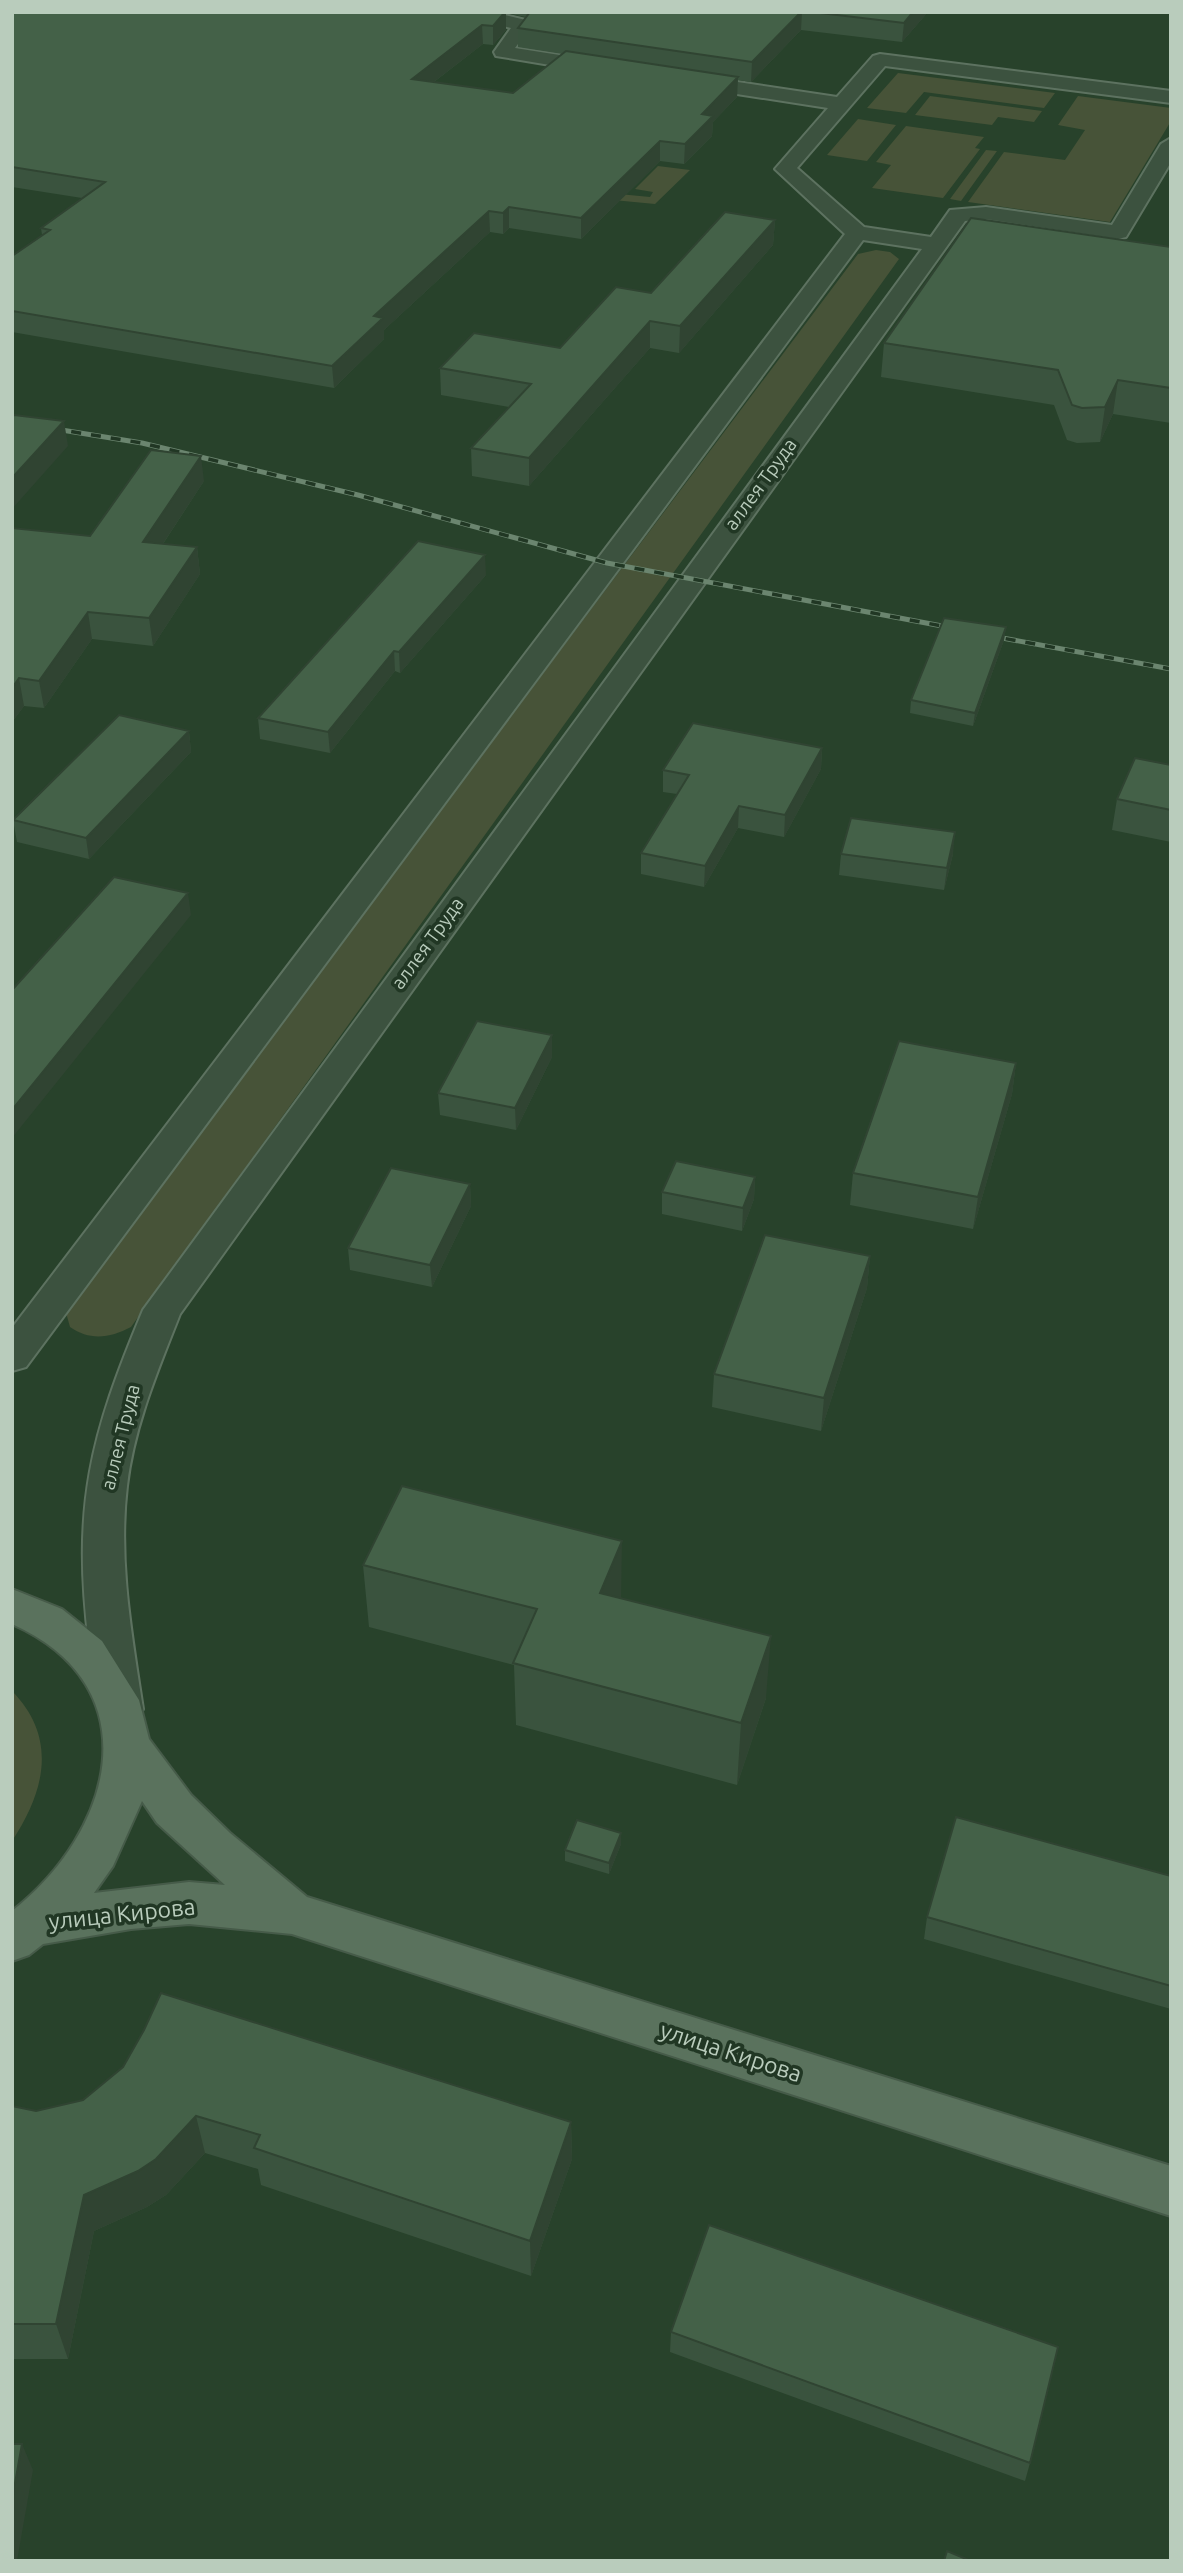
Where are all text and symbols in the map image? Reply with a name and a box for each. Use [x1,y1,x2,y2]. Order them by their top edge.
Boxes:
street label: аллея Труда [719,434,801,534]
street label: аллея Труда [386,893,468,993]
street label: аллея Труда [96,1382,144,1492]
street label: улица Кирова [47,1893,196,1934]
street label: улица Кирова [657,2017,805,2086]

